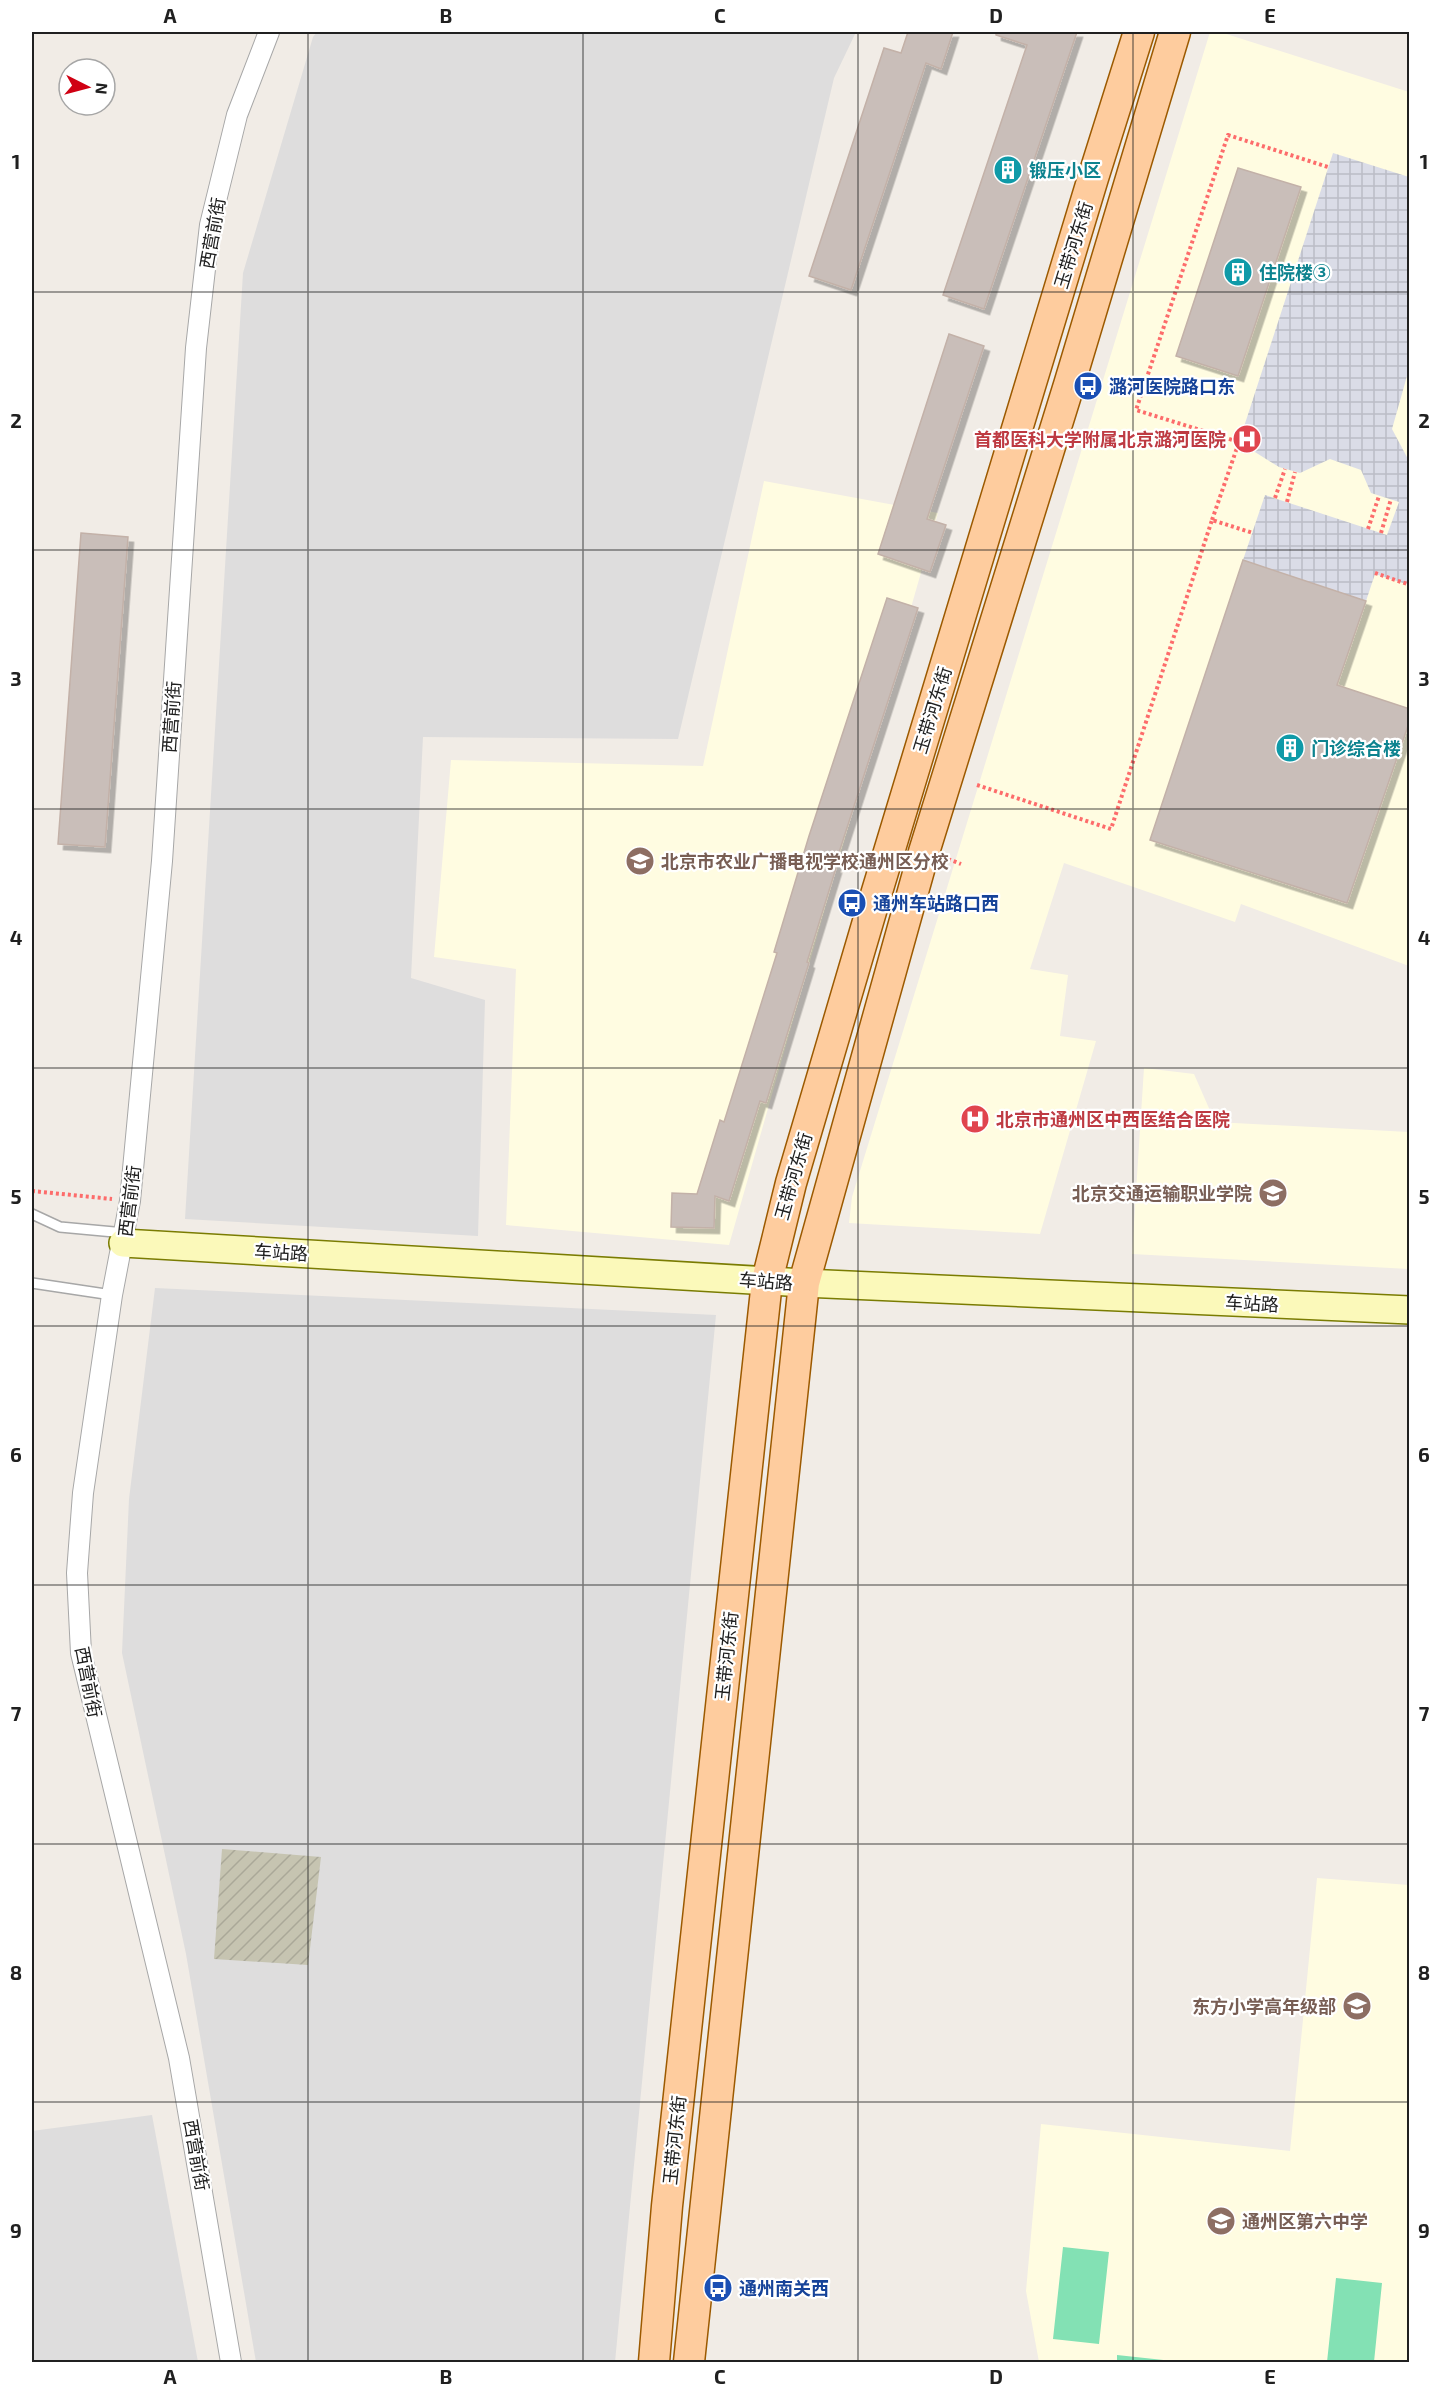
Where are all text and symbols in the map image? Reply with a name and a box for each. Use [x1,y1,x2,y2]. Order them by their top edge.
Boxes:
text: A [163,3,177,27]
text: B [440,3,452,27]
text: C [714,3,726,27]
text: D [989,3,1003,27]
text: E [1264,3,1276,27]
north arrow [57,57,117,117]
text: N [92,82,112,95]
text: 1 [12,149,20,173]
text: 1 [1420,149,1428,173]
building icon: 锻压小区 [992,154,1024,186]
place label: 锻压小区 [1029,159,1101,181]
street label: 西营前街 [195,196,229,270]
street label: 玉带河东街 [1049,199,1097,291]
building icon: 住院楼③ [1222,256,1254,288]
place label: 住院楼③ [1259,261,1331,283]
bus stop icon: 潞河医院路口东 [1072,370,1104,402]
place label: 潞河医院路口东 [1109,375,1235,397]
text: 2 [10,408,22,432]
text: 2 [1418,408,1430,432]
hospital icon: 首都医科大学附属北京潞河医院 [1231,423,1263,455]
place label: 首都医科大学附属北京潞河医院 [974,428,1226,450]
street label: 玉带河东街 [908,664,956,756]
text: 3 [10,666,22,690]
text: 3 [1418,666,1430,690]
street label: 西营前街 [158,680,184,754]
building icon: 门诊综合楼 [1274,732,1306,764]
place label: 门诊综合楼 [1311,737,1401,759]
school or university icon: 北京市农业广播电视学校通州区分校 [624,845,656,877]
place label: 北京市农业广播电视学校通州区分校 [661,850,949,872]
bus stop icon: 通州车站路口西 [836,887,868,919]
place label: 通州车站路口西 [873,892,999,914]
text: 4 [10,925,23,949]
text: 4 [1418,925,1431,949]
hospital icon: 北京市通州区中西医结合医院 [959,1103,991,1135]
place label: 北京市通州区中西医结合医院 [996,1108,1230,1130]
street label: 玉带河东街 [770,1130,816,1222]
street label: 西营前街 [114,1164,144,1238]
school or university icon: 北京交通运输职业学院 [1257,1177,1289,1209]
place label: 北京交通运输职业学院 [1072,1182,1252,1204]
text: 5 [10,1184,22,1208]
text: 5 [1418,1184,1430,1208]
street label: 车站路 [253,1240,309,1264]
street label: 车站路 [738,1268,794,1294]
street label: 车站路 [1224,1291,1280,1315]
text: 6 [10,1442,22,1466]
text: 6 [1418,1442,1430,1466]
street label: 玉带河东街 [710,1610,742,1702]
street label: 西营前街 [71,1645,107,1719]
text: 7 [11,1701,22,1725]
text: 7 [1419,1701,1430,1725]
text: 8 [10,1960,22,1984]
text: 8 [1418,1960,1430,1984]
school or university icon: 东方小学高年级部 [1341,1990,1373,2022]
place label: 东方小学高年级部 [1192,1995,1336,2017]
street label: 玉带河东街 [658,2094,690,2186]
street label: 西营前街 [180,2118,214,2192]
school or university icon: 通州区第六中学 [1205,2205,1237,2237]
place label: 通州区第六中学 [1242,2210,1368,2232]
text: 9 [10,2218,22,2242]
text: 9 [1418,2218,1430,2242]
bus stop icon: 通州南关西 [702,2272,734,2304]
place label: 通州南关西 [739,2277,829,2299]
text: A [163,2364,177,2388]
text: B [440,2364,452,2388]
text: C [714,2364,726,2388]
text: D [989,2364,1003,2388]
text: E [1264,2364,1276,2388]

